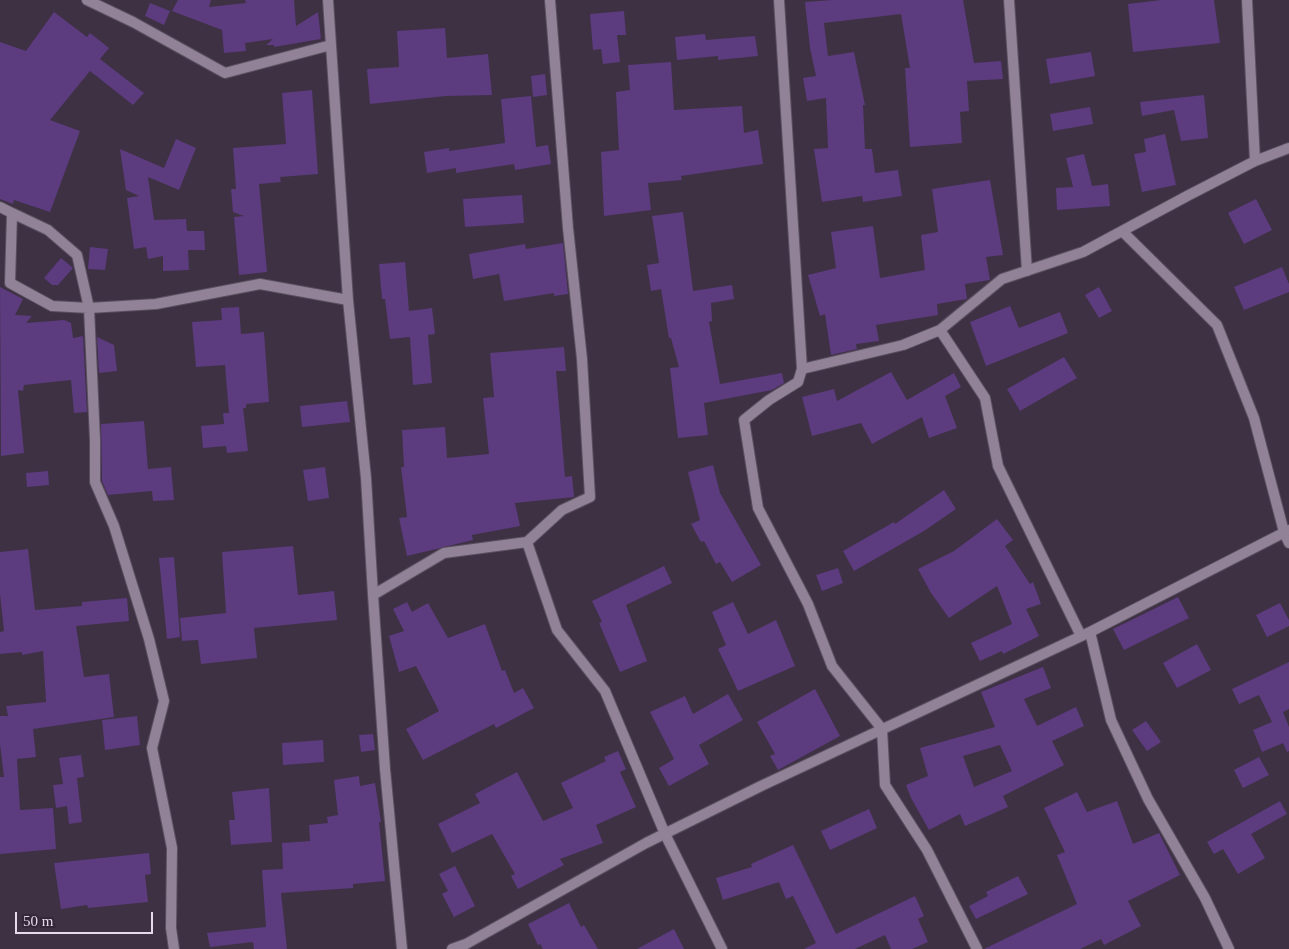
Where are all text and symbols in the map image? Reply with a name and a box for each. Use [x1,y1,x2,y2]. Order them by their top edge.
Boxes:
scale bar [18,902,155,934]
text: 50 m [23,913,53,929]

